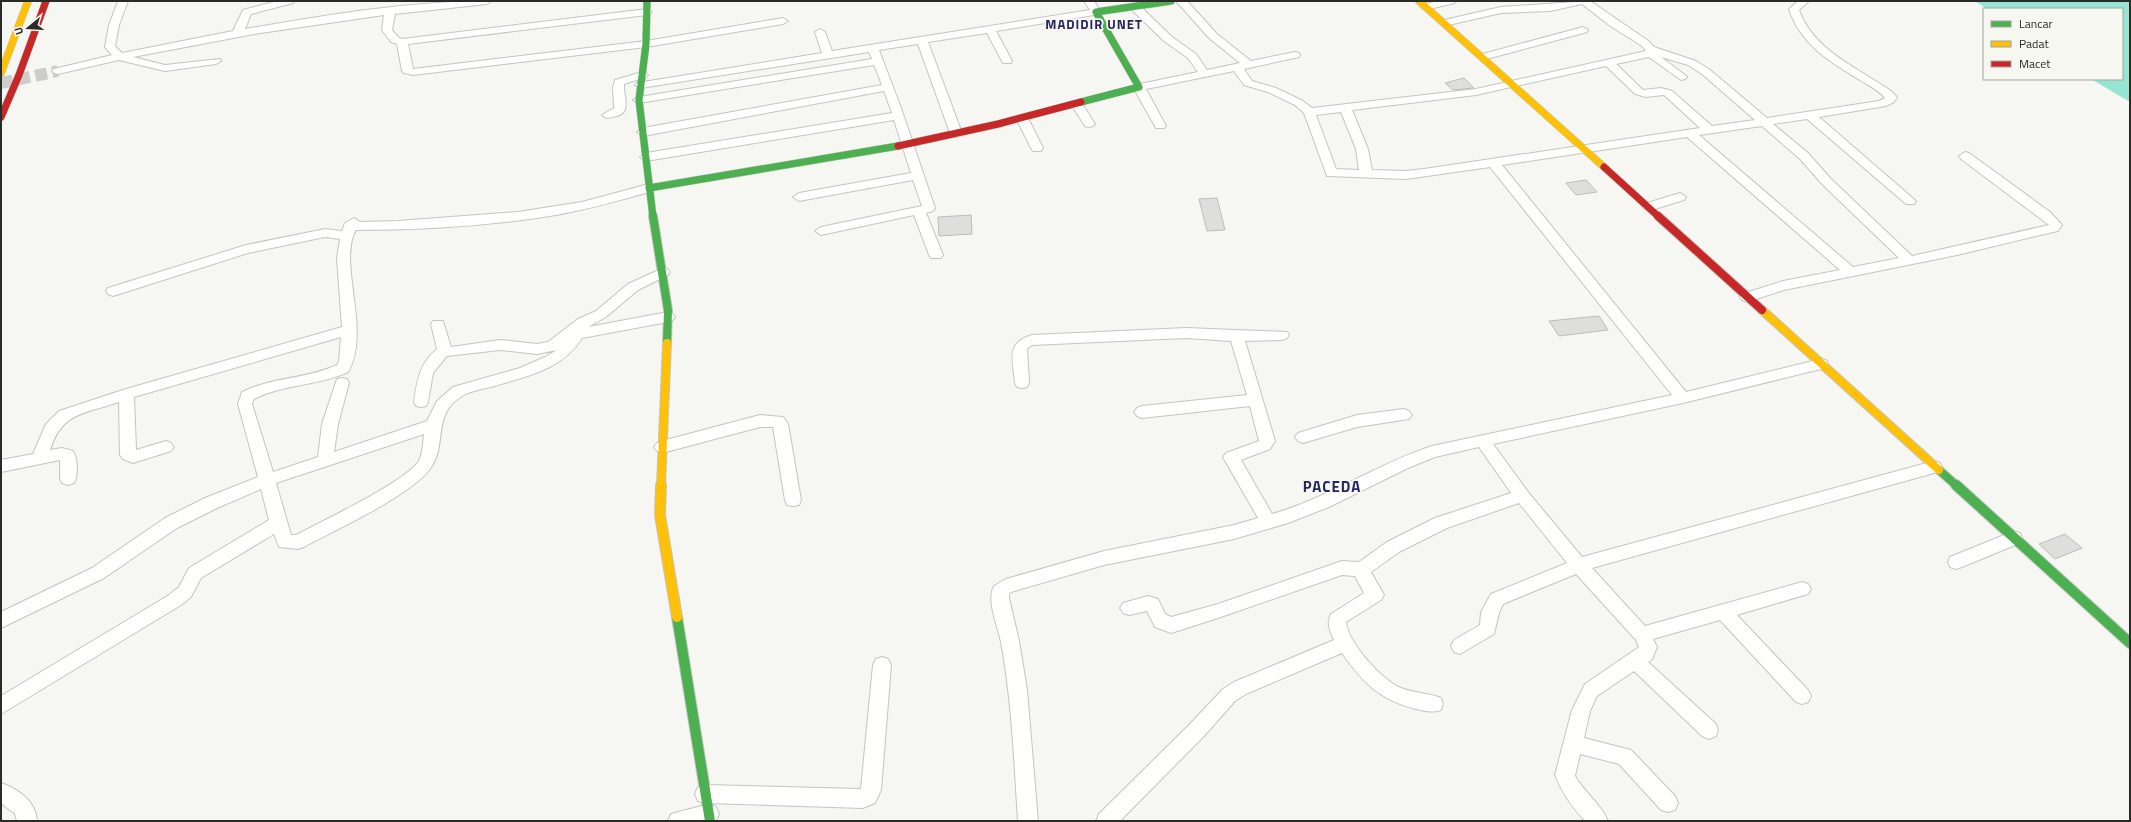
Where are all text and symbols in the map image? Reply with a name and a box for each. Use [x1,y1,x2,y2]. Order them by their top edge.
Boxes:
north arrow [8,8,48,48]
legend [1983,8,2123,80]
district label: MADIDIR UNET [1045,14,1143,34]
text: Lancar [2019,14,2053,33]
text: U [10,25,27,37]
text: Padat [2019,34,2049,53]
text: Macet [2019,54,2051,73]
district label: PACEDA [1303,475,1361,498]

